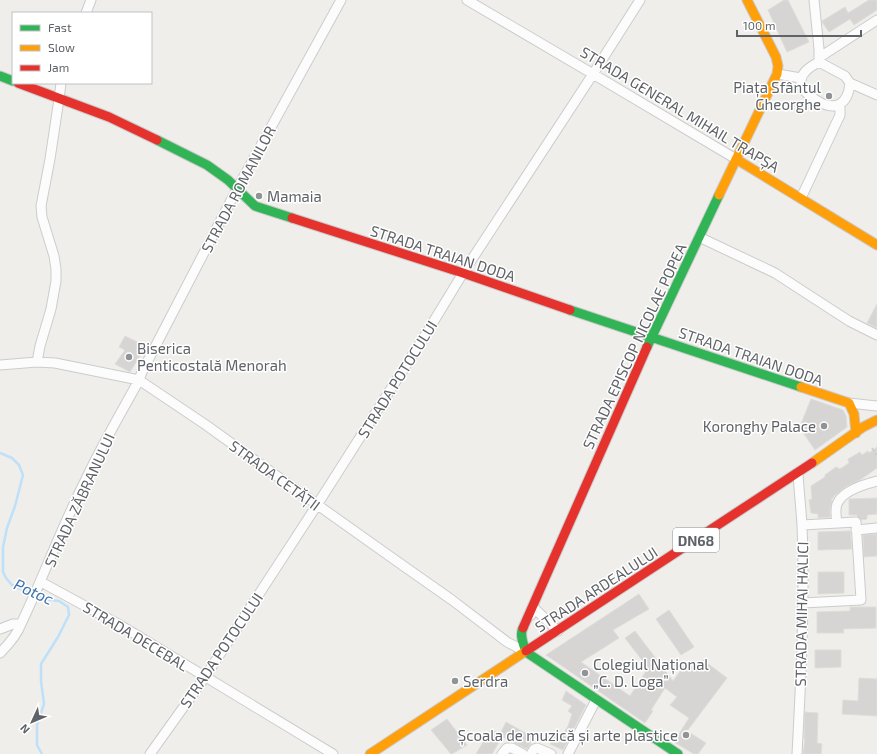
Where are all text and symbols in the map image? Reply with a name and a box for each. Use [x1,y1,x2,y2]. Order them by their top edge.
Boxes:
legend [12,12,152,84]
scale bar [737,12,861,38]
text: 100 m [743,18,775,32]
text: Fast [48,20,72,34]
text: Slow [48,40,75,54]
street label: STRADA GENERAL MIHAIL TRAPȘA [576,42,783,178]
text: Jam [48,60,69,74]
place label: Piața Sfântul Gheorghe [733,78,822,113]
marker: Piața Sfântul Gheorghe [824,91,834,101]
street label: STRADA ROMANILOR [197,123,279,255]
place label: Mamaia [267,187,322,205]
marker: Mamaia [254,191,264,201]
street label: STRADA TRAIAN DODA [368,221,518,285]
street label: STRADA EPISCOP NICOLAE POPEA [578,240,690,452]
street label: STRADA POTOCULUI [354,317,440,441]
street label: STRADA TRAIAN DODA [677,323,826,389]
place label: Biserica Penticostală Menorah [137,339,287,374]
marker: Biserica Penticostală Menorah [124,352,134,362]
place label: Koronghy Palace [703,417,816,435]
marker: Koronghy Palace [819,421,829,431]
street label: STRADA ZĂBRANULUI [40,430,118,570]
street label: STRADA CETĂȚII [225,436,324,516]
road number: DN68 [673,528,719,552]
street label: STRADA MIHAI HALICI [791,541,811,687]
street label: STRADA ARDEALULUI [531,543,661,635]
water label: Potoc [11,574,57,608]
street label: STRADA POTOCULUI [176,589,266,711]
street label: STRADA DECEBAL [80,598,192,675]
place label: Colegiul Național „C. D. Loga” [593,655,709,690]
marker: Colegiul Național „C. D. Loga” [580,668,590,678]
place label: Serdra [463,672,508,690]
marker: Serdra [450,676,460,686]
north arrow [12,702,52,742]
text: N [17,722,32,737]
place label: Școala de muzică și arte plastice [458,726,678,746]
marker: Școala de muzică și arte plastice [681,730,691,740]

